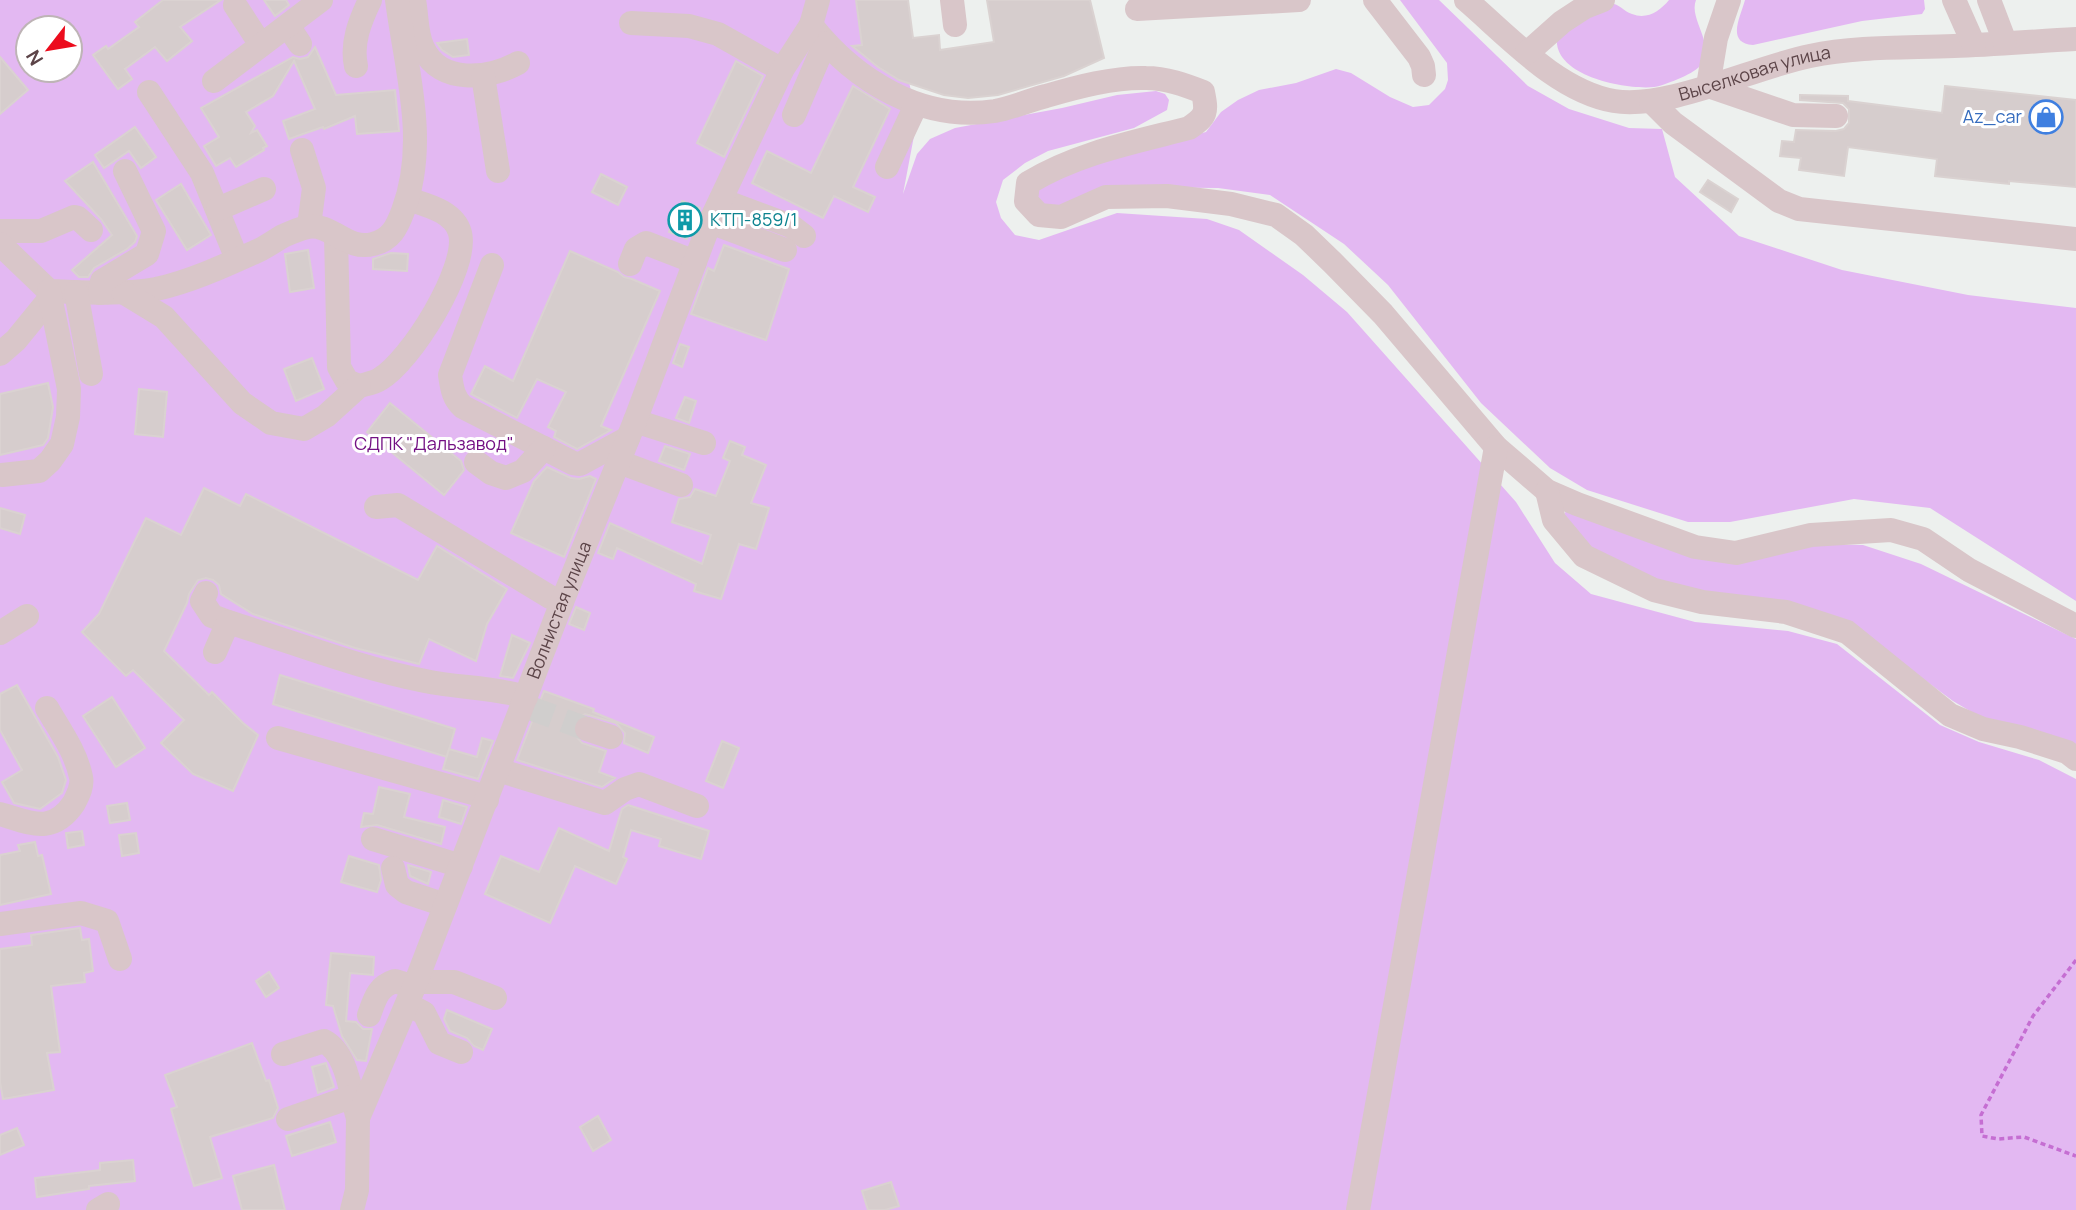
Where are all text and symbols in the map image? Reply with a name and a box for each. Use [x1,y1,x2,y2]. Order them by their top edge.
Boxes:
north arrow [14,14,84,84]
street label: Выселковая улица [1676,39,1832,106]
text: N [20,45,49,70]
shop icon: Az_car [2027,98,2065,136]
place label: Az_car [1963,104,2022,128]
building icon: КТП-859/1 [666,201,704,239]
place label: КТП-859/1 [710,207,797,231]
park label: СДПК "Дальзавод" [354,431,514,455]
street label: Волнистая улица [521,537,596,682]

